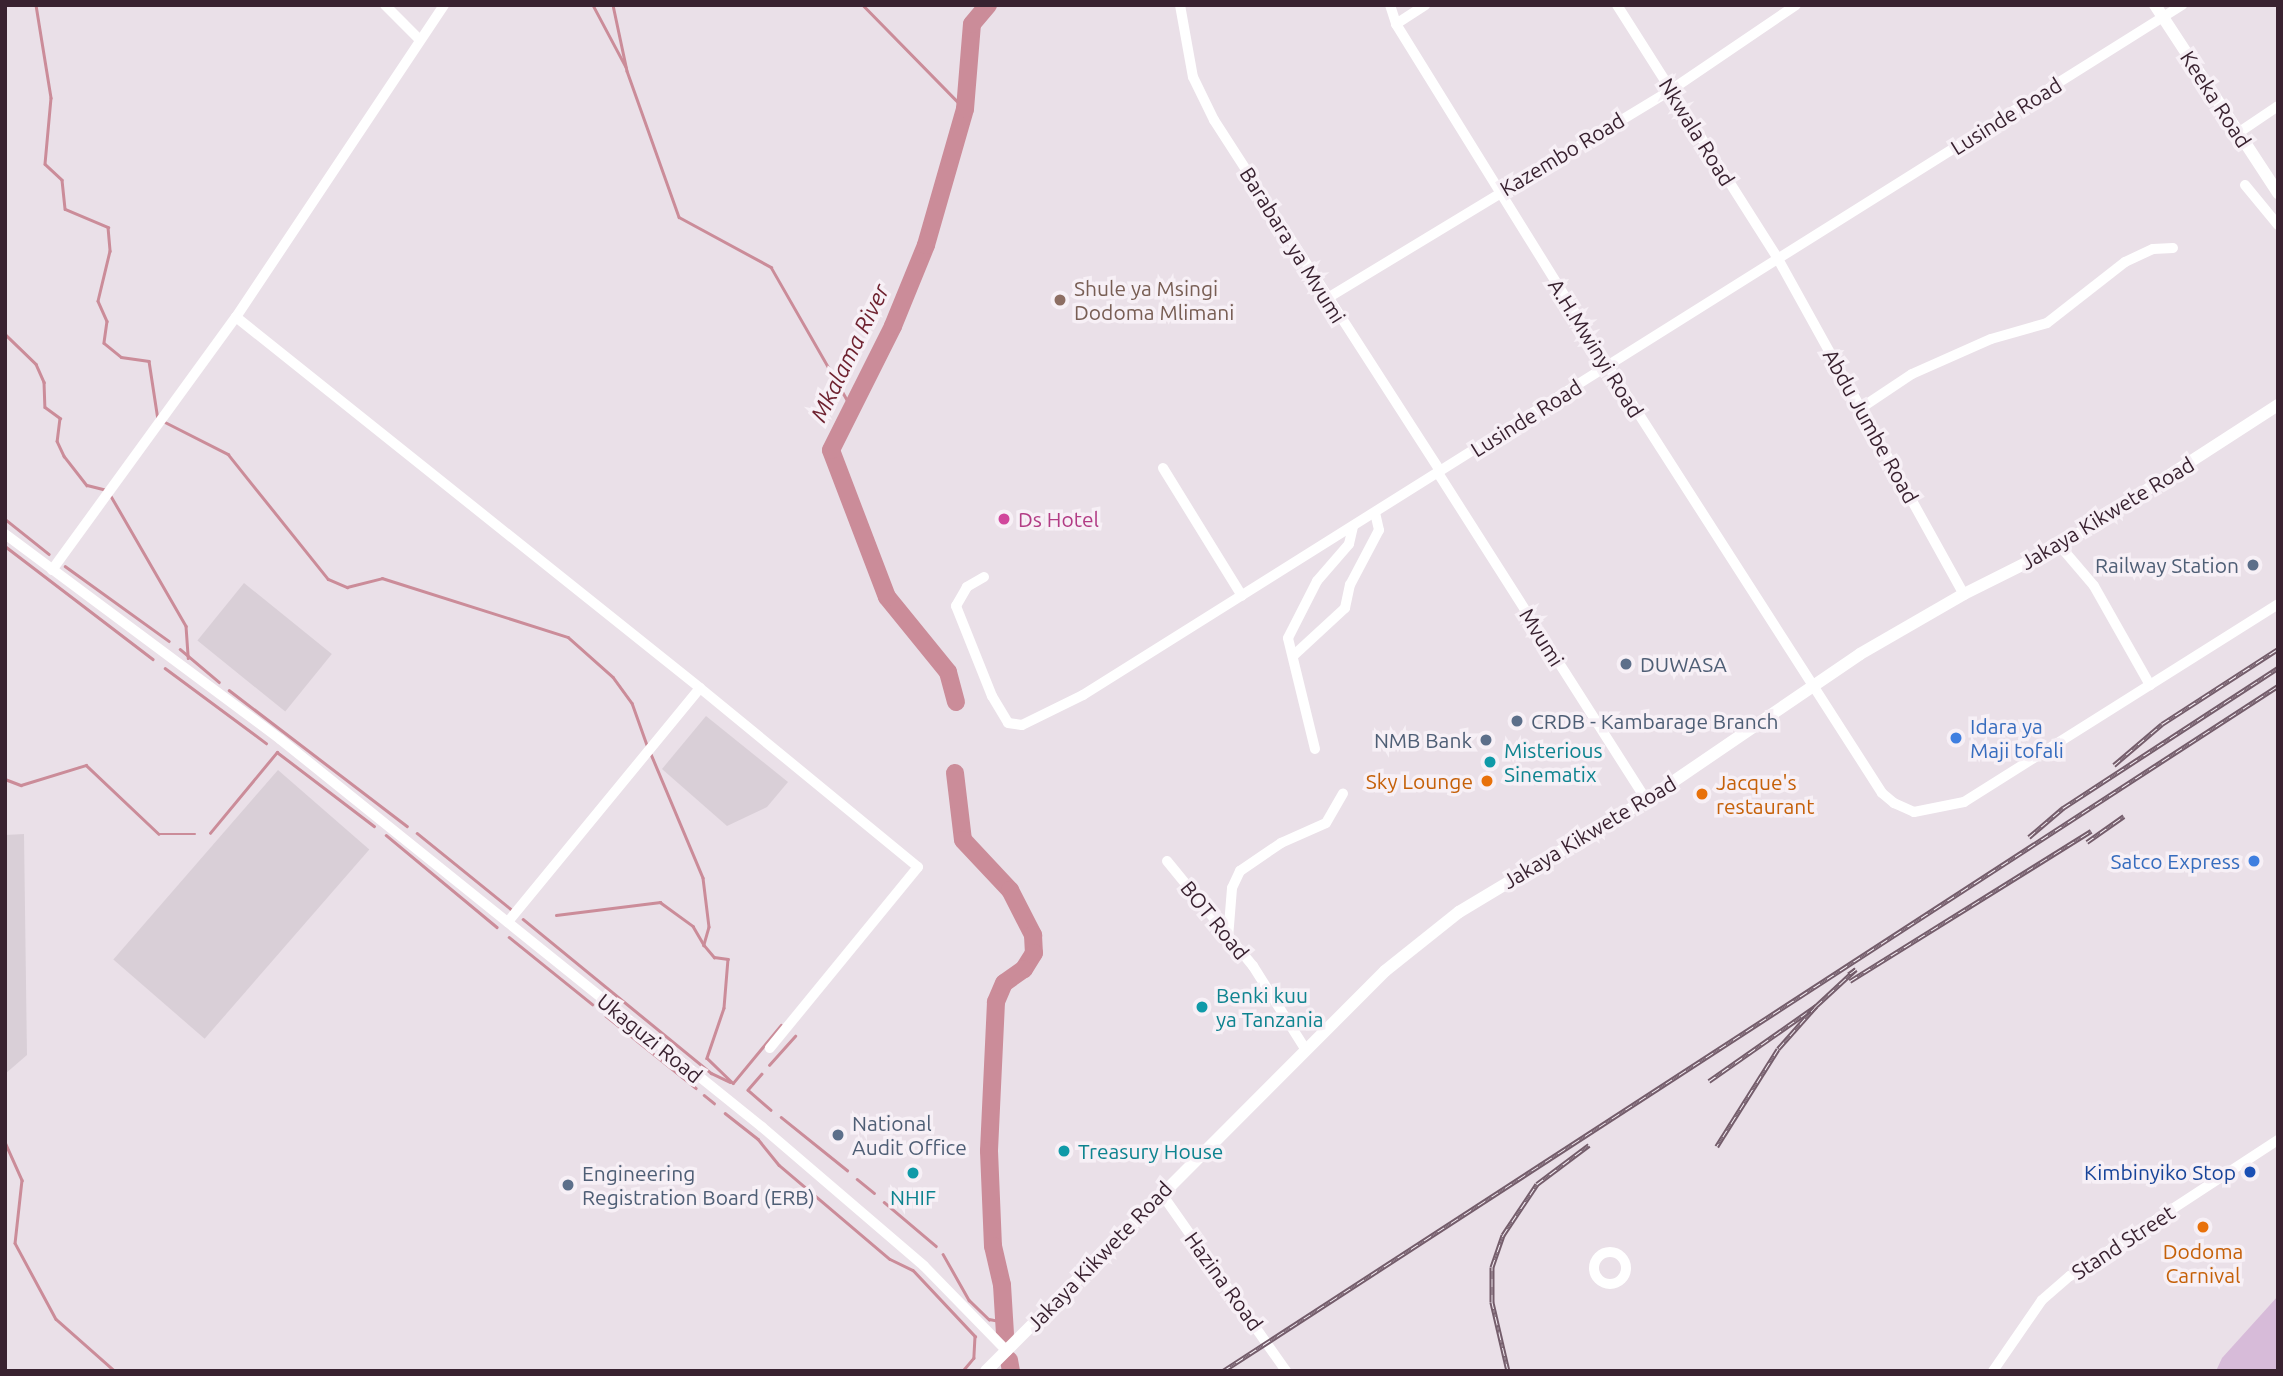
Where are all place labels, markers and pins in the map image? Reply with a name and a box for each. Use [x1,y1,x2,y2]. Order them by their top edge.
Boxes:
place label: Shule ya Msingi Dodoma Mlimani [1074,275,1234,325]
marker: Shule ya Msingi Dodoma Mlimani [1052,292,1068,308]
place label: Ds Hotel [1018,506,1099,532]
marker: Ds Hotel [996,511,1012,527]
place label: Railway Station [2095,552,2239,578]
marker: Railway Station [2245,557,2261,573]
place label: DUWASA [1640,651,1727,677]
marker: DUWASA [1618,656,1634,672]
place label: CRDB - Kambarage Branch [1531,708,1779,734]
marker: CRDB - Kambarage Branch [1509,713,1525,729]
place label: Idara ya Maji tofali [1970,713,2064,763]
place label: NMB Bank [1374,727,1472,753]
marker: Idara ya Maji tofali [1948,730,1964,746]
marker: NMB Bank [1478,732,1494,748]
place label: Misterious Sinematix [1504,737,1603,787]
marker: Misterious Sinematix [1482,754,1498,770]
place label: Sky Lounge [1366,768,1473,794]
place label: Jacque's restaurant [1716,769,1815,819]
marker: Sky Lounge [1479,773,1495,789]
marker: Jacque's restaurant [1694,786,1710,802]
place label: Satco Express [2111,848,2240,874]
marker: Satco Express [2246,853,2262,869]
place label: Benki kuu ya Tanzania [1216,982,1324,1032]
marker: Benki kuu ya Tanzania [1194,999,1210,1015]
place label: National Audit Office [852,1110,967,1160]
marker: National Audit Office [830,1127,846,1143]
place label: Treasury House [1078,1138,1223,1164]
marker: Treasury House [1056,1143,1072,1159]
place label: Kimbinyiko Stop [2084,1159,2236,1185]
place label: Engineering Registration Board (ERB) [582,1160,815,1210]
marker: Kimbinyiko Stop [2242,1164,2258,1180]
marker: NHIF [905,1165,921,1181]
marker: Engineering Registration Board (ERB) [560,1177,576,1193]
place label: NHIF [890,1184,936,1210]
marker: Dodoma Carnival [2195,1219,2211,1235]
place label: Dodoma Carnival [2163,1238,2243,1288]

